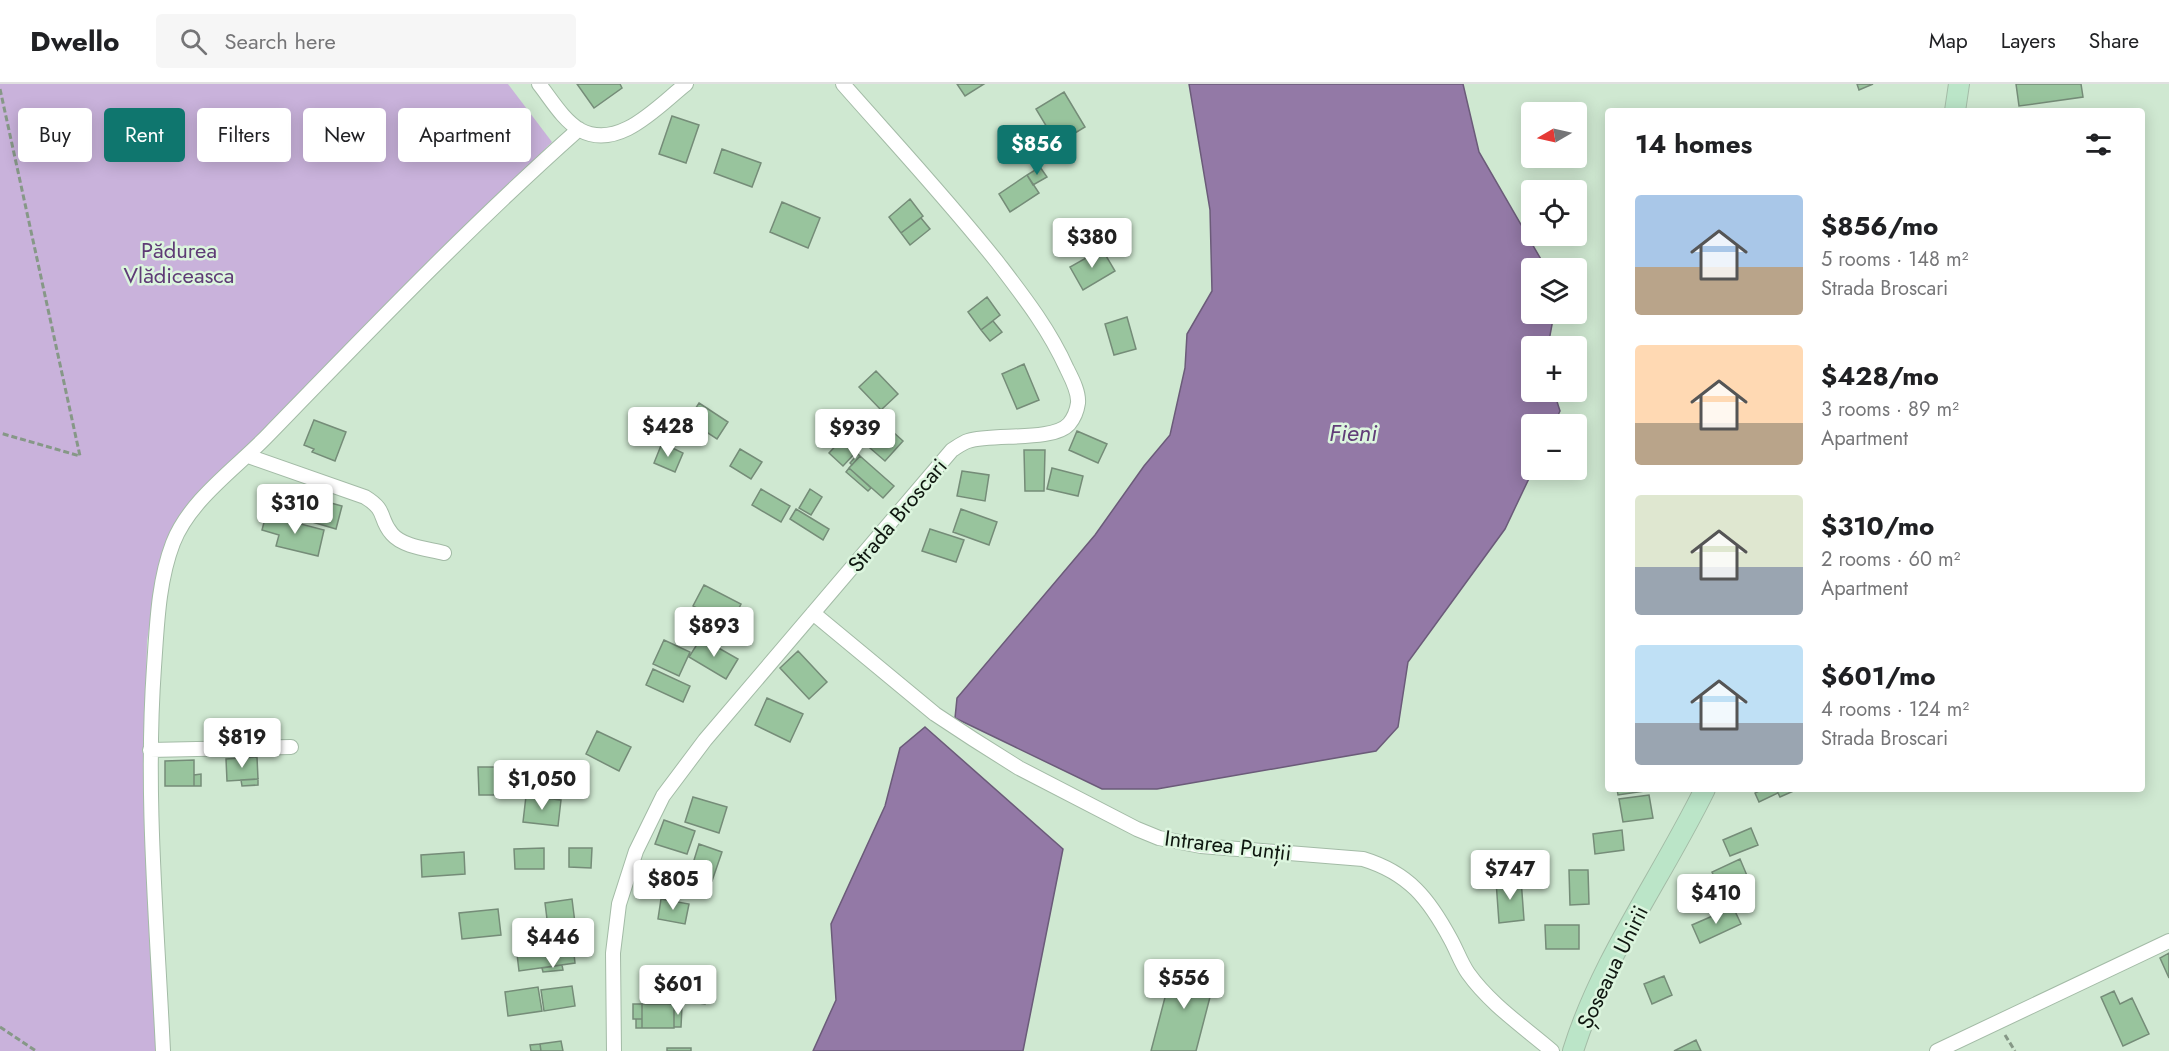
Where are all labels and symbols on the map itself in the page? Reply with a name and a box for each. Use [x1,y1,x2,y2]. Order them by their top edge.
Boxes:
north arrow [1521,102,1587,168]
pin: $856 [1001,125,1073,176]
pin: $380 [1056,218,1128,269]
park label: Pădurea Vlădiceasca [124,234,234,291]
pin: $428 [632,407,704,458]
pin: $939 [819,409,891,460]
water label: Fieni [1329,415,1378,450]
street label: Strada Broscari [840,451,954,579]
pin: $310 [259,484,331,535]
pin: $893 [678,607,750,658]
pin: $819 [206,718,278,769]
pin: $1,050 [493,760,591,811]
street label: Intrarea Punții [1163,821,1293,869]
pin: $747 [1474,850,1546,901]
pin: $805 [637,860,709,911]
pin: $410 [1680,874,1752,925]
street label: Șoseaua Unirii [1568,900,1656,1034]
pin: $446 [517,918,589,969]
pin: $556 [1148,959,1220,1010]
pin: $601 [642,965,714,1016]

